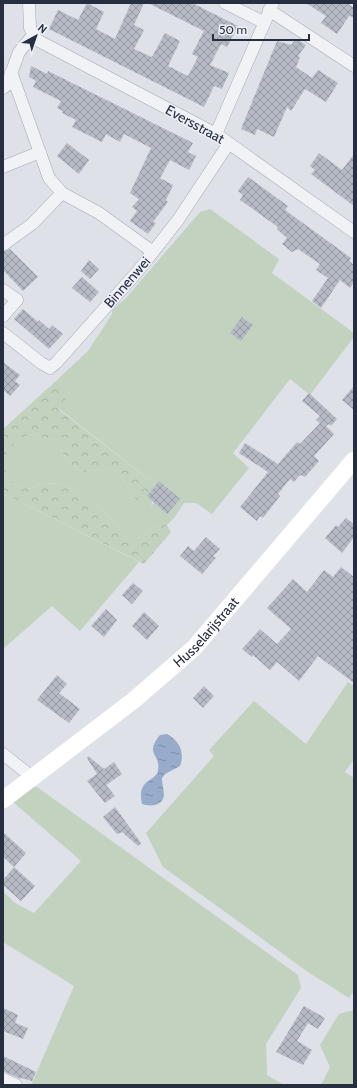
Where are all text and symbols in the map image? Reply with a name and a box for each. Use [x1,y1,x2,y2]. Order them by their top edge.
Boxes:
north arrow [16,16,56,56]
scale bar [213,16,309,42]
text: N [35,20,50,36]
text: 50 m [219,22,247,37]
street label: Eversstraat [162,100,228,148]
street label: Binnenwei [100,253,154,311]
street label: Husselarijstraat [169,593,243,671]

